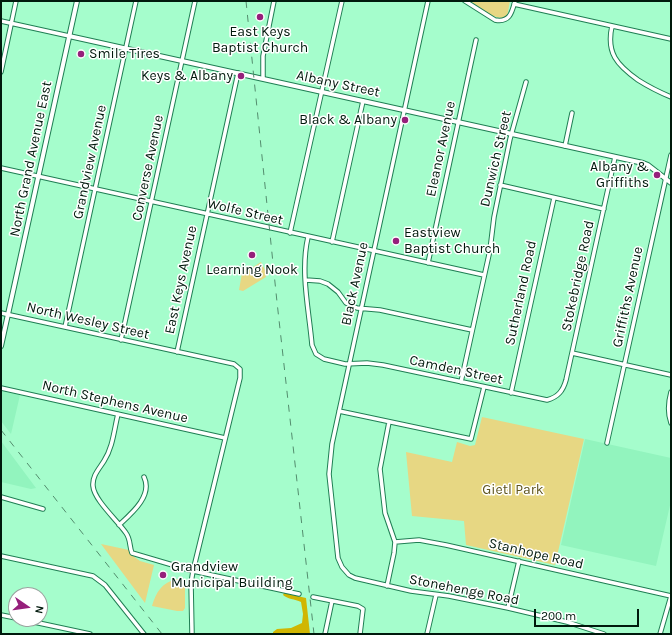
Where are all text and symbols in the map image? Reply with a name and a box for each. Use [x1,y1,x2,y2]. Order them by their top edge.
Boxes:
marker: East Keys Baptist Church [255,12,265,22]
place label: East Keys Baptist Church [212,24,308,56]
place label: Smile Tires [89,46,160,62]
marker: Smile Tires [76,49,86,59]
street label: Albany Street [295,67,381,101]
place label: Keys & Albany [141,68,233,84]
marker: Keys & Albany [236,71,246,81]
street label: North Grand Avenue East [6,80,56,238]
street label: Eleanor Avenue [423,100,459,198]
street label: Grandview Avenue [70,103,110,221]
street label: Dunwich Street [477,109,515,209]
place label: Black & Albany [299,112,397,128]
street label: Converse Avenue [129,113,167,223]
marker: Black & Albany [400,115,410,125]
place label: Albany & Griffiths [590,159,649,192]
marker: Albany & Griffiths [652,170,662,180]
street label: Wolfe Street [205,195,285,229]
street label: Stokebridge Road [558,219,598,333]
street label: East Keys Avenue [161,224,201,336]
place label: Eastview Baptist Church [404,225,500,258]
marker: Eastview Baptist Church [391,236,401,246]
street label: Sutherland Road [502,239,540,347]
street label: Black Avenue [338,241,372,327]
street label: Griffiths Avenue [609,245,647,349]
marker: Learning Nook [247,250,257,260]
place label: Learning Nook [206,262,298,278]
street label: North Wesley Street [25,299,151,343]
street label: Camden Street [408,352,504,388]
street label: North Stephens Avenue [40,377,190,427]
park label: Gietl Park [482,482,544,498]
street label: Stanhope Road [487,535,585,573]
place label: Grandview Municipal Building [171,559,293,592]
marker: Grandview Municipal Building [158,570,168,580]
street label: Stonehenge Road [408,571,520,609]
north arrow [8,587,48,627]
scale bar [536,601,641,627]
text: N [32,604,46,615]
text: 200 m [541,609,576,623]

